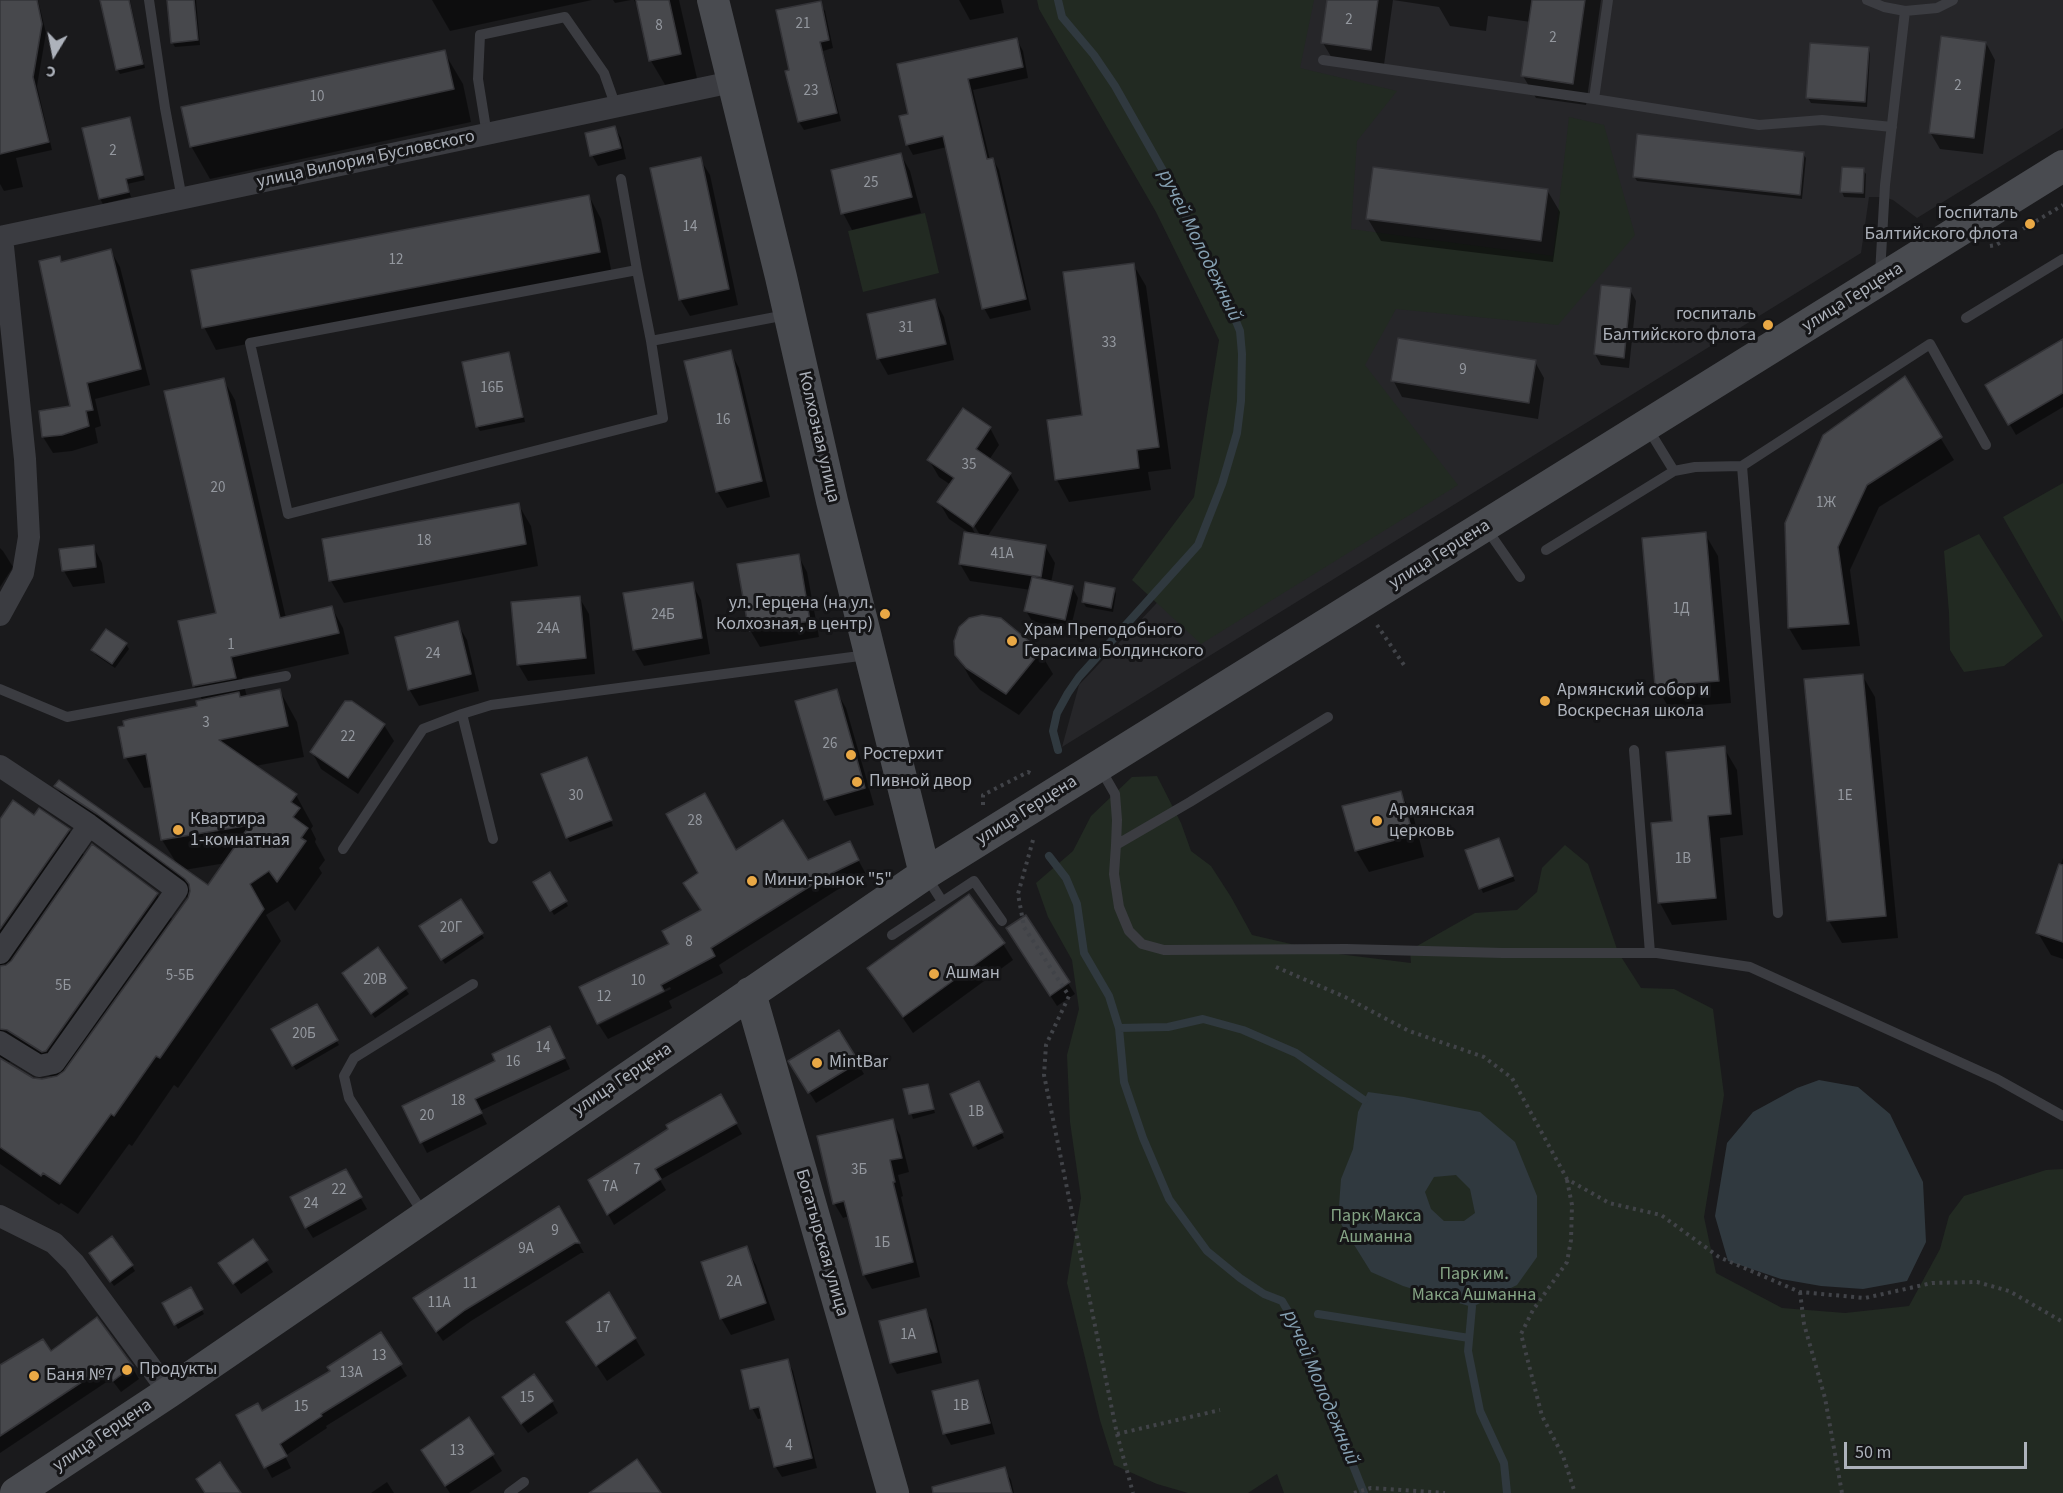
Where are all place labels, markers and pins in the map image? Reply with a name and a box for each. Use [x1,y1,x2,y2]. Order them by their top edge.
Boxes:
place label: Госпиталь Балтийского флота [1865,203,2018,246]
marker: Госпиталь Балтийского флота [2023,217,2037,231]
place label: госпиталь Балтийского флота [1603,304,1756,346]
marker: госпиталь Балтийского флота [1761,318,1775,332]
place label: ул. Герцена (на ул. Колхозная, в центр) [716,593,873,636]
marker: ул. Герцена (на ул. Колхозная, в центр) [878,607,892,621]
place label: Храм Преподобного Герасима Болдинского [1024,620,1204,662]
marker: Храм Преподобного Герасима Болдинского [1005,634,1019,648]
place label: Армянский собор и Воскресная школа [1557,680,1710,722]
marker: Армянский собор и Воскресная школа [1538,694,1552,708]
place label: Ростерхит [863,744,944,766]
marker: Ростерхит [844,748,858,762]
place label: Пивной двор [869,771,972,793]
marker: Пивной двор [850,775,864,789]
place label: Армянская церковь [1389,800,1475,842]
place label: Квартира 1-комнатная [190,809,290,852]
marker: Армянская церковь [1370,814,1384,828]
marker: Квартира 1-комнатная [171,823,185,837]
place label: Мини-рынок "5" [764,870,892,892]
marker: Мини-рынок "5" [745,874,759,888]
place label: Ашман [946,963,1000,985]
marker: Ашман [927,967,941,981]
place label: MintBar [829,1052,888,1074]
marker: MintBar [810,1056,824,1070]
place label: Продукты [139,1359,217,1381]
marker: Продукты [120,1363,134,1377]
place label: Баня №7 [46,1365,114,1387]
marker: Баня №7 [27,1369,41,1383]

